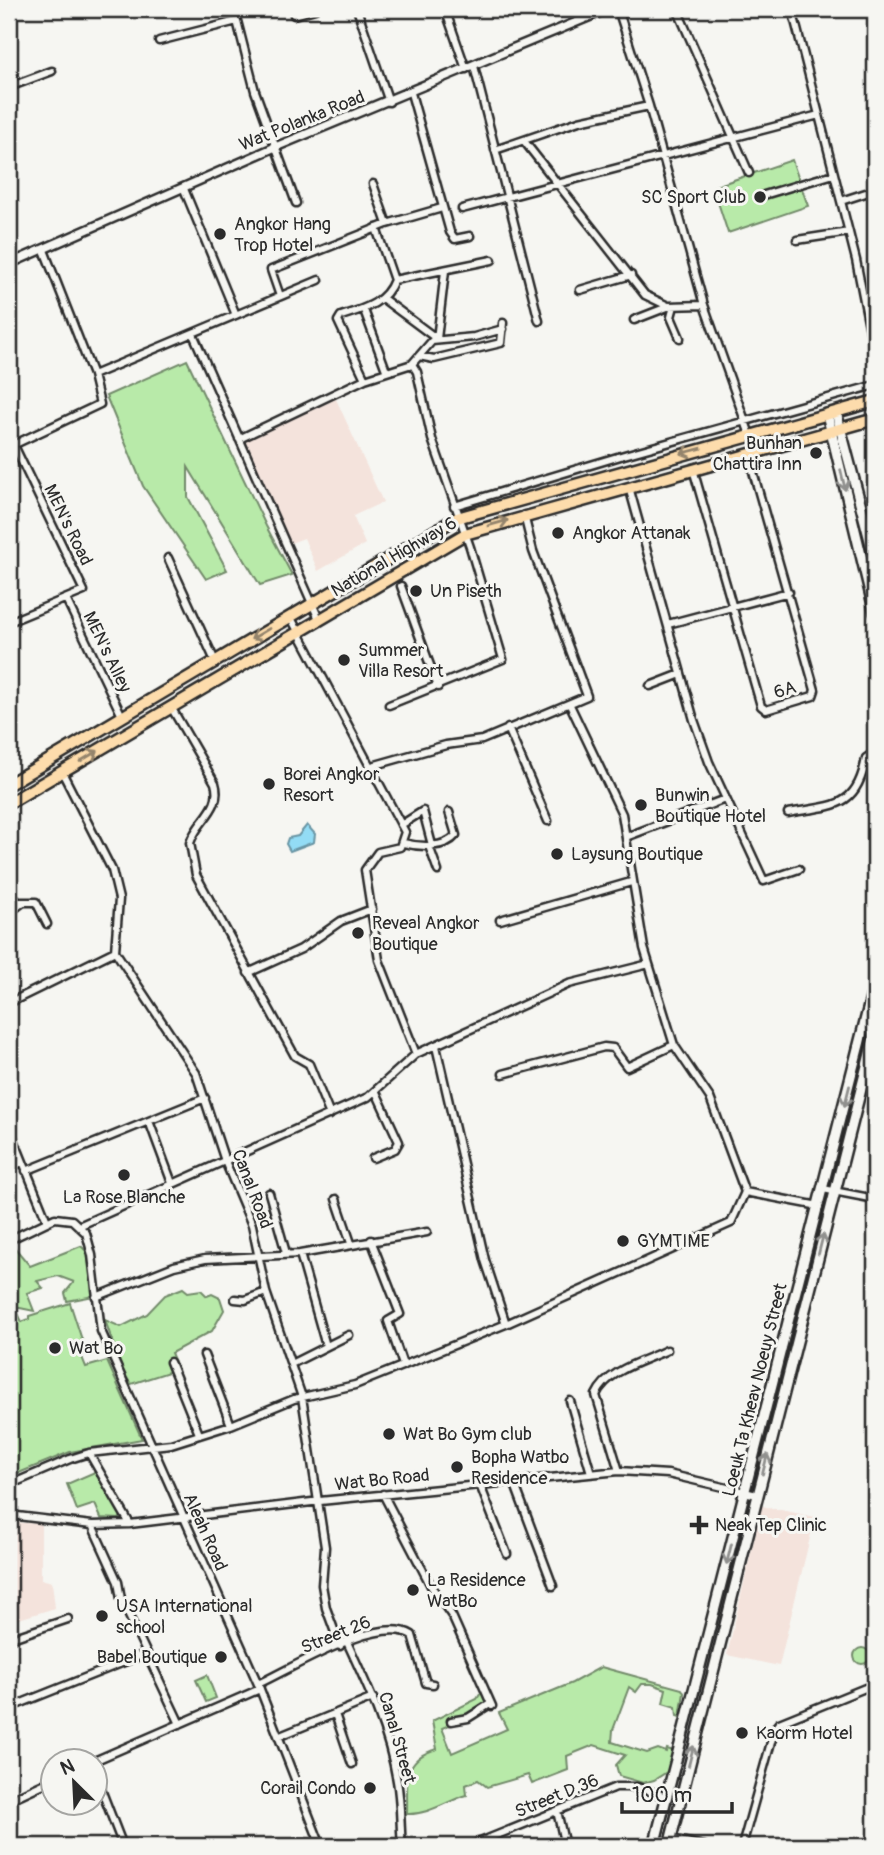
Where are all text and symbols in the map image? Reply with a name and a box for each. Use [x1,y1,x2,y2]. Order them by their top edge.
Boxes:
street label: Wat Polanka Road [236,85,368,157]
place label: SC Sport Club [641,186,746,209]
marker: SC Sport Club [752,189,768,205]
place label: Angkor Hang Trop Hotel [234,213,331,257]
marker: Angkor Hang Trop Hotel [212,226,228,242]
place label: Bunhan Chattira Inn [713,432,802,476]
marker: Bunhan Chattira Inn [808,445,824,461]
one-way arrow [680,446,702,459]
one-way arrow [837,468,850,491]
street label: MEN's Road [38,481,98,569]
street label: National Highway 6 [327,512,461,602]
one-way arrow [487,515,509,528]
place label: Angkor Attanak [572,522,691,545]
marker: Angkor Attanak [550,525,566,541]
place label: Un Piseth [430,580,502,603]
marker: Un Piseth [408,583,424,599]
street label: MEN's Alley [78,608,137,696]
one-way arrow [250,627,270,641]
place label: Summer Villa Resort [358,639,444,683]
marker: Summer Villa Resort [336,652,352,668]
street label: 6A [771,676,799,704]
one-way arrow [78,749,98,763]
place label: Borei Angkor Resort [283,763,380,807]
marker: Borei Angkor Resort [261,776,277,792]
place label: Bunwin Boutique Hotel [655,784,766,828]
marker: Bunwin Boutique Hotel [633,797,649,813]
place label: Laysung Boutique [571,843,703,866]
marker: Laysung Boutique [549,846,565,862]
place label: Reveal Angkor Boutique [372,912,480,956]
marker: Reveal Angkor Boutique [350,925,366,941]
one-way arrow [840,1084,853,1107]
street label: Canal Road [226,1146,278,1232]
marker: La Rose Blanche [116,1167,132,1183]
place label: La Rose Blanche [63,1186,185,1209]
place label: GYMTIME [637,1230,710,1253]
marker: GYMTIME [615,1233,631,1249]
one-way arrow [815,1233,828,1256]
street label: Loeuk Ta Kheav Noeuy Street [717,1280,793,1499]
place label: Wat Bo [69,1337,124,1360]
marker: Wat Bo [47,1340,63,1356]
place label: Wat Bo Gym club [403,1423,532,1446]
marker: Wat Bo Gym club [381,1426,397,1442]
place label: Bopha Watbo Residence [471,1446,570,1490]
one-way arrow [759,1453,772,1476]
marker: Bopha Watbo Residence [449,1459,465,1475]
street label: Wat Bo Road [333,1464,431,1496]
street label: Aleah Road [178,1489,232,1575]
place label: Neak Tep Clinic [715,1514,827,1537]
marker: Neak Tep Clinic [689,1515,709,1535]
one-way arrow [722,1543,735,1565]
place label: La Residence WatBo [427,1569,526,1613]
marker: La Residence WatBo [405,1582,421,1598]
place label: USA International school [116,1595,252,1639]
marker: USA International school [94,1608,110,1624]
street label: Street 26 [298,1611,374,1659]
place label: Babel Boutique [97,1646,207,1669]
marker: Babel Boutique [213,1649,229,1665]
street label: Canal Street [373,1689,421,1787]
place label: Kaorm Hotel [756,1722,853,1745]
marker: Kaorm Hotel [734,1725,750,1741]
one-way arrow [685,1745,699,1768]
north arrow [38,1746,108,1816]
text: N [57,1754,78,1781]
street label: Street D.36 [512,1769,602,1823]
scale bar [622,1771,732,1815]
place label: Corail Condo [260,1777,356,1800]
marker: Corail Condo [362,1780,378,1796]
text: 100 m [632,1782,692,1809]

